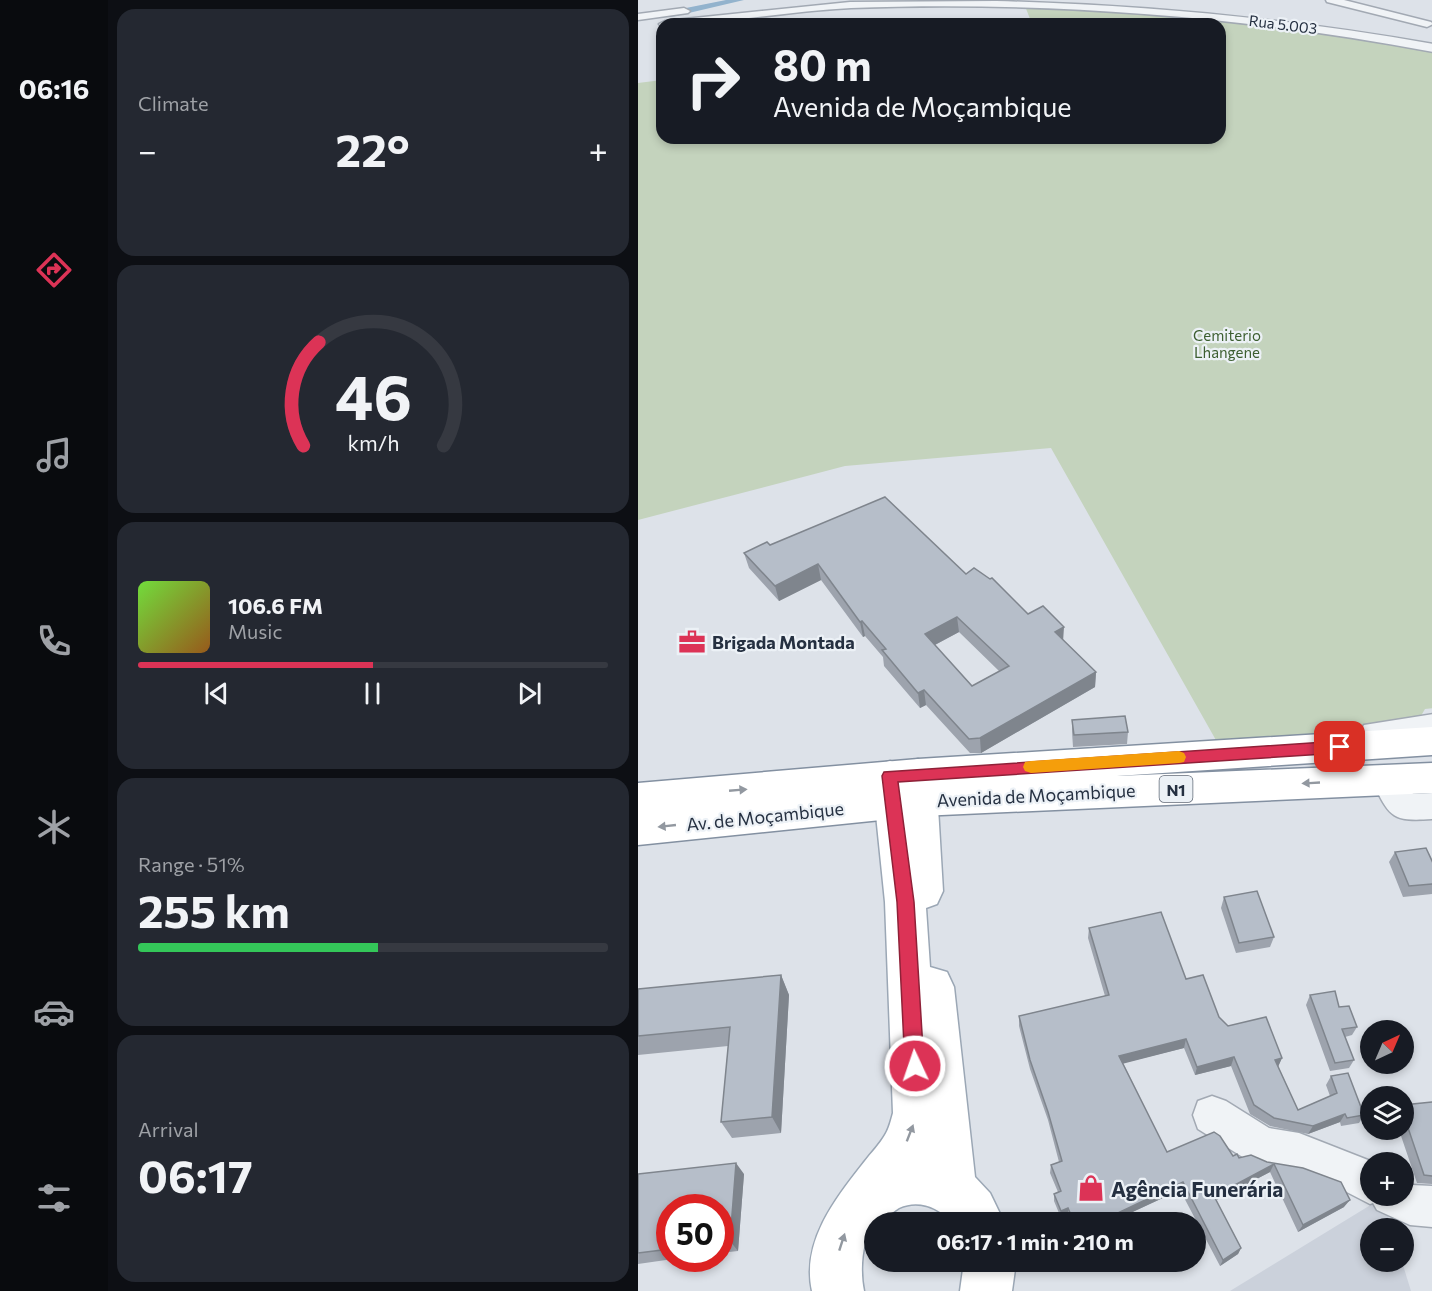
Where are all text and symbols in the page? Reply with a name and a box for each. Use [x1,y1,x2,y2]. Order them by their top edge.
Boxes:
street label: Rua 5.003 [1248,11,1318,37]
text: 80 m [773,38,872,90]
icon: right [674,42,752,120]
text: 06:16 [19,72,89,105]
text: Avenida de Moçambique [773,90,1071,123]
text: Climate [138,91,208,115]
text: 22° [336,121,410,176]
text: − [138,129,157,170]
text: + [589,129,608,170]
icon: directions [33,249,75,291]
park label: Cemiterio Lhangene [1193,326,1261,361]
text: 46 [335,357,411,433]
text: km/h [347,430,399,456]
icon: music [33,434,75,476]
text: 106.6 FM [228,592,323,619]
text: Music [228,619,282,643]
icon: phone [33,620,75,662]
office icon: Brigada Montada [677,627,707,657]
place label: Brigada Montada [712,631,855,653]
icon: previous [200,677,233,710]
icon: pause [356,677,389,710]
icon: next [513,677,546,710]
pin [1314,721,1365,772]
icon: arrive [1323,730,1356,763]
road number: N1 [1160,776,1192,802]
one-way arrow [1302,778,1321,787]
street label: Avenida de Moçambique [936,779,1136,811]
one-way arrow [729,785,748,795]
street label: Av. de Moçambique [685,797,845,835]
icon: climate [33,806,75,848]
one-way arrow [657,821,676,831]
text: Range · 51% [138,852,245,876]
text: 255 km [138,882,290,937]
icon: car [33,991,75,1033]
north arrow [1360,1020,1414,1074]
map controls [1360,1020,1414,1272]
position arrow [883,1034,947,1098]
button: layers [1360,1086,1414,1140]
text: Arrival [138,1117,199,1141]
one-way arrow [906,1124,915,1142]
text: 06:17 [138,1147,253,1202]
button: + [1360,1152,1414,1206]
shop icon: Agência Funerária [1076,1173,1106,1203]
place label: Agência Funerária [1111,1176,1283,1201]
icon: filters [33,1177,75,1219]
speed limit sign: 50 [656,1194,734,1272]
button: − [1360,1218,1414,1272]
text: 06:17 · 1 min · 210 m [936,1228,1134,1255]
one-way arrow [838,1233,847,1251]

